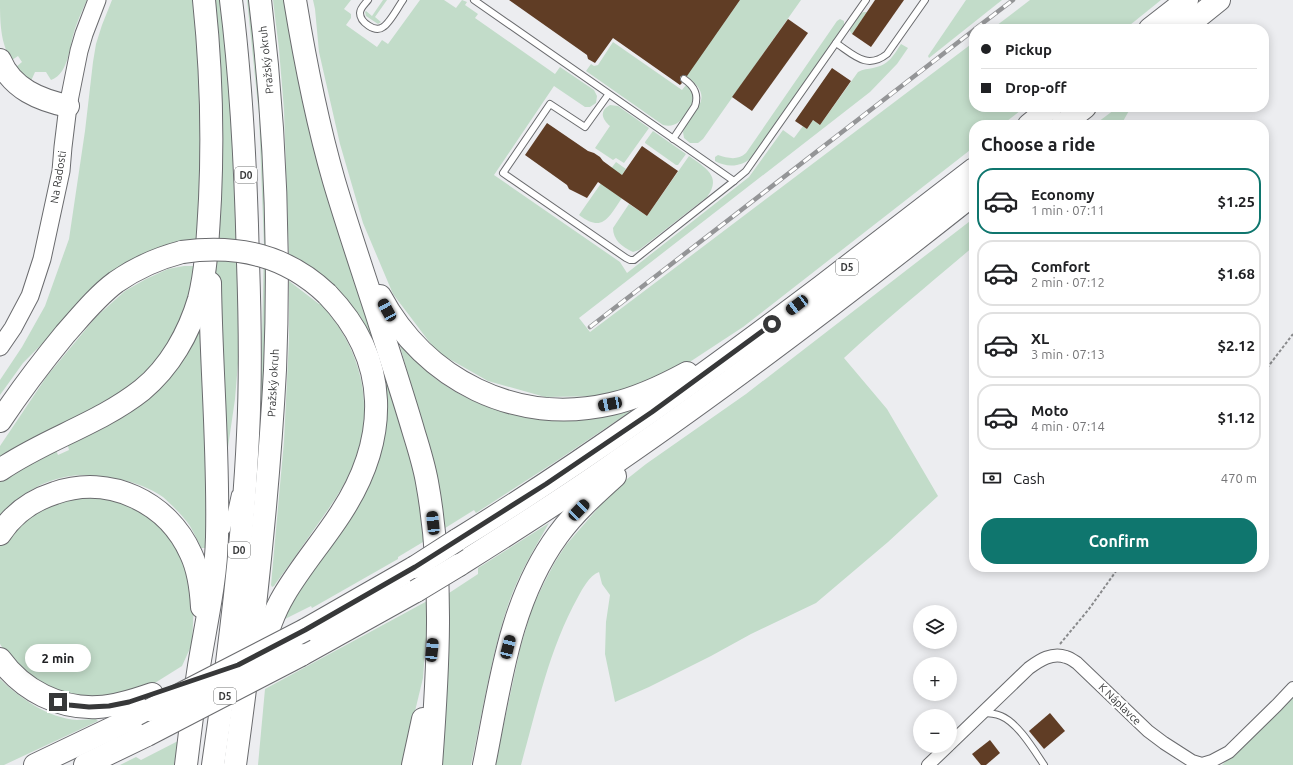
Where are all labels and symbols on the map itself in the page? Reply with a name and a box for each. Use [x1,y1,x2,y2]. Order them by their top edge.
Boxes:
street label: Pražský okruh [256,25,276,95]
street label: Na Radosti [48,150,68,204]
road number: D0 [235,167,257,183]
road number: D5 [836,259,858,275]
car [784,293,810,317]
car [376,297,398,323]
route start [763,315,781,333]
street label: Pražský okruh [265,349,281,417]
car [597,396,623,412]
car [566,497,592,523]
car [426,510,440,536]
road number: D0 [228,542,250,558]
car [499,634,517,660]
car [425,637,439,663]
callout: 2 min [25,644,91,672]
street label: K Náplavce [1096,681,1144,727]
road number: D5 [214,688,236,704]
route end [49,693,67,711]

